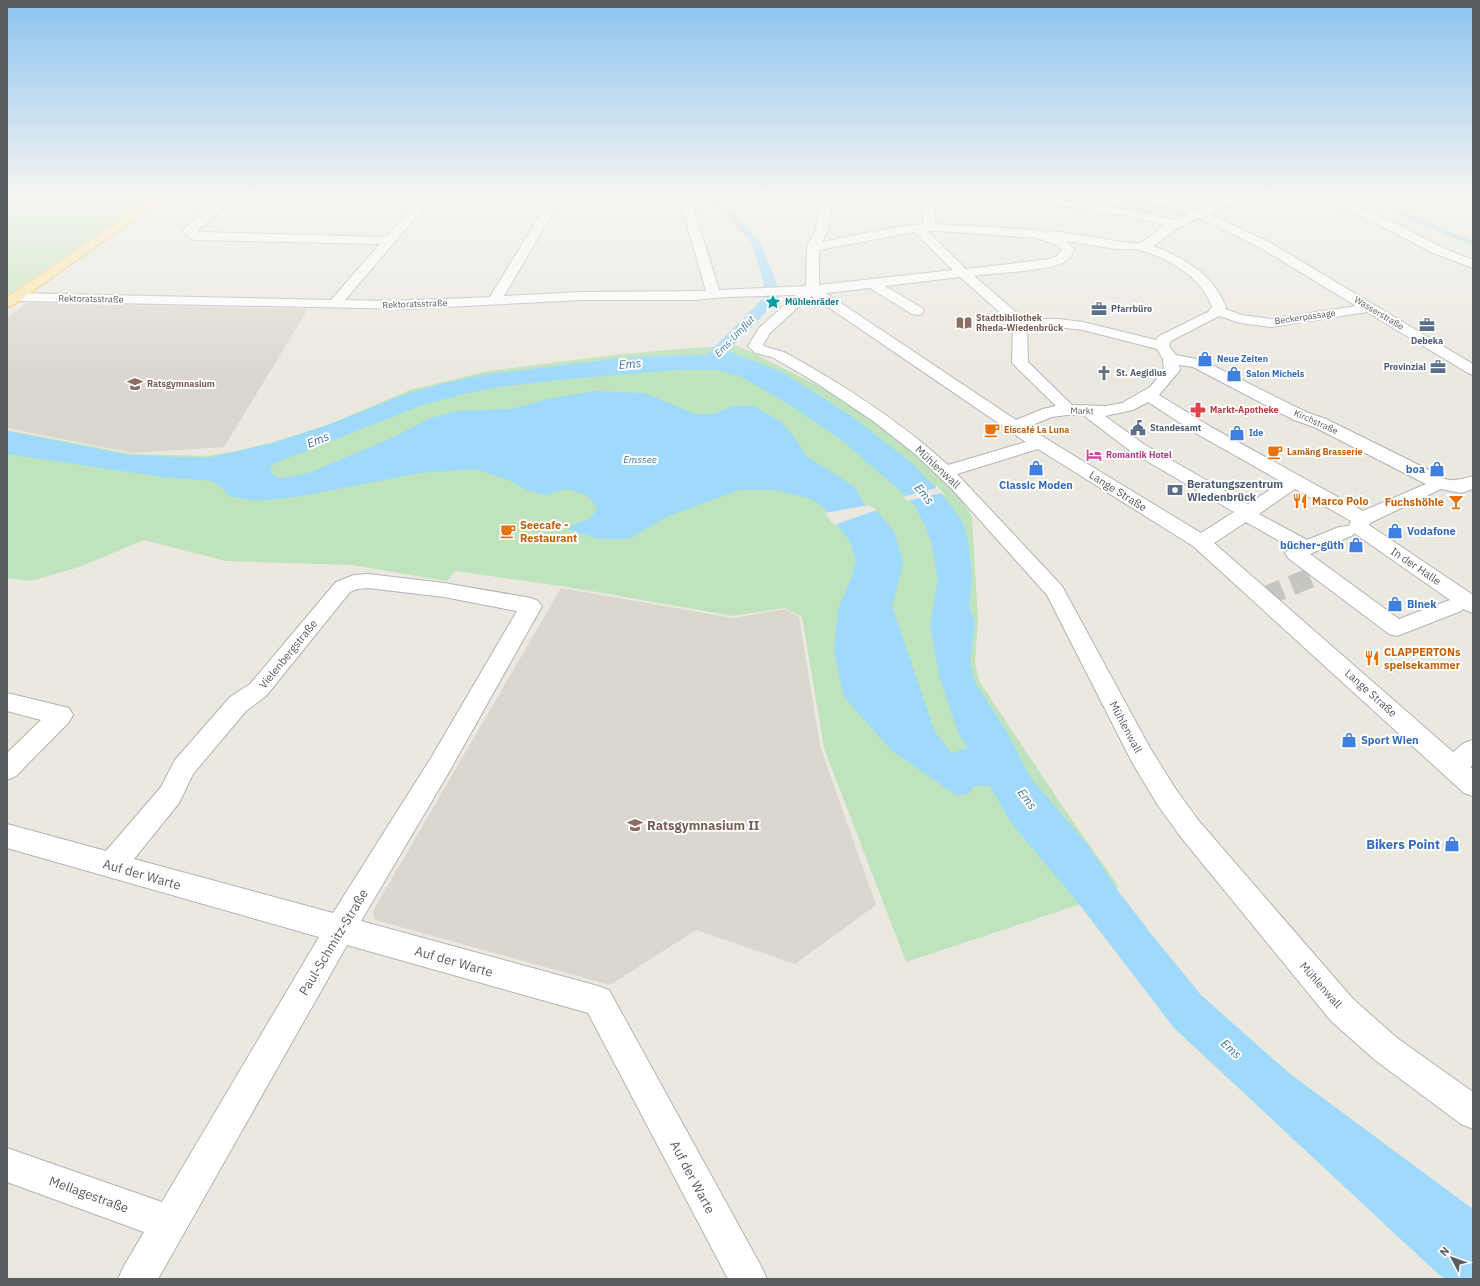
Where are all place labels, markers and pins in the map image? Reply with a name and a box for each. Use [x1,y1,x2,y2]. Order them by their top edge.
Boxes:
place icon: Mühlenräder [764,293,782,311]
place label: Mühlenräder [785,296,839,307]
office icon: Pfarrbüro [1090,300,1108,318]
place label: Pfarrbüro [1111,303,1152,314]
place label: Stadtbibliothek Rheda-Wiedenbrück [976,312,1064,333]
library icon: Stadtbibliothek Rheda-Wiedenbrück [955,314,973,332]
office icon: Debeka [1418,316,1436,334]
place label: Debeka [1411,335,1443,346]
shop icon: Neue Zeiten [1196,350,1214,368]
place label: Neue Zeiten [1217,353,1268,364]
office icon: Provinzial [1429,358,1447,376]
place label: Provinzial [1384,361,1426,372]
church icon: St. Aegidius [1095,364,1113,382]
shop icon: Salon Michels [1225,365,1243,383]
place label: St. Aegidius [1116,367,1167,378]
place label: Salon Michels [1246,368,1305,379]
school or university icon: Ratsgymnasium [126,375,144,393]
place label: Ratsgymnasium [147,378,215,389]
pharmacy icon: Markt-Apotheke [1189,401,1207,419]
place label: Markt-Apotheke [1210,404,1279,415]
public building icon: Standesamt [1129,419,1147,437]
cafe icon: Eiscafé La Luna [983,421,1001,439]
place label: Standesamt [1150,422,1202,433]
place label: Eiscafé La Luna [1004,424,1069,435]
shop icon: Ide [1228,424,1246,442]
place label: Ide [1249,427,1263,438]
cafe icon: Lamäng Brasserie [1266,443,1284,461]
hotel icon: Romantik Hotel [1085,446,1103,464]
place label: Lamäng Brasserie [1287,446,1363,457]
place label: Romantik Hotel [1106,449,1172,460]
shop icon: Classic Moden [1027,459,1045,477]
shop icon: boa [1428,460,1446,478]
place label: boa [1406,462,1425,476]
place label: Beratungszentrum Wiedenbrück [1187,477,1283,504]
place label: Classic Moden [999,478,1073,492]
bank icon: Beratungszentrum Wiedenbrück [1166,481,1184,499]
restaurant icon: Marco Polo [1291,492,1309,510]
bar icon: Fuchshöhle [1447,493,1465,511]
place label: Marco Polo [1312,494,1369,508]
place label: Fuchshöhle [1385,495,1444,509]
place label: Seecafe - Restaurant [520,518,577,545]
cafe icon: Seecafe - Restaurant [499,522,517,540]
shop icon: Vodafone [1386,522,1404,540]
place label: Vodafone [1407,524,1456,538]
shop icon: bücher-güth [1347,536,1365,554]
place label: bücher-güth [1280,538,1344,552]
shop icon: Binek [1386,595,1404,613]
place label: Binek [1407,597,1437,611]
place label: CLAPPERTONs speisekammer [1384,645,1461,672]
restaurant icon: CLAPPERTONs speisekammer [1363,649,1381,667]
shop icon: Sport Wien [1340,731,1358,749]
place label: Sport Wien [1361,733,1419,747]
school or university icon: Ratsgymnasium II [626,816,644,834]
place label: Ratsgymnasium II [647,817,759,834]
shop icon: Bikers Point [1443,835,1461,853]
place label: Bikers Point [1366,836,1440,853]

